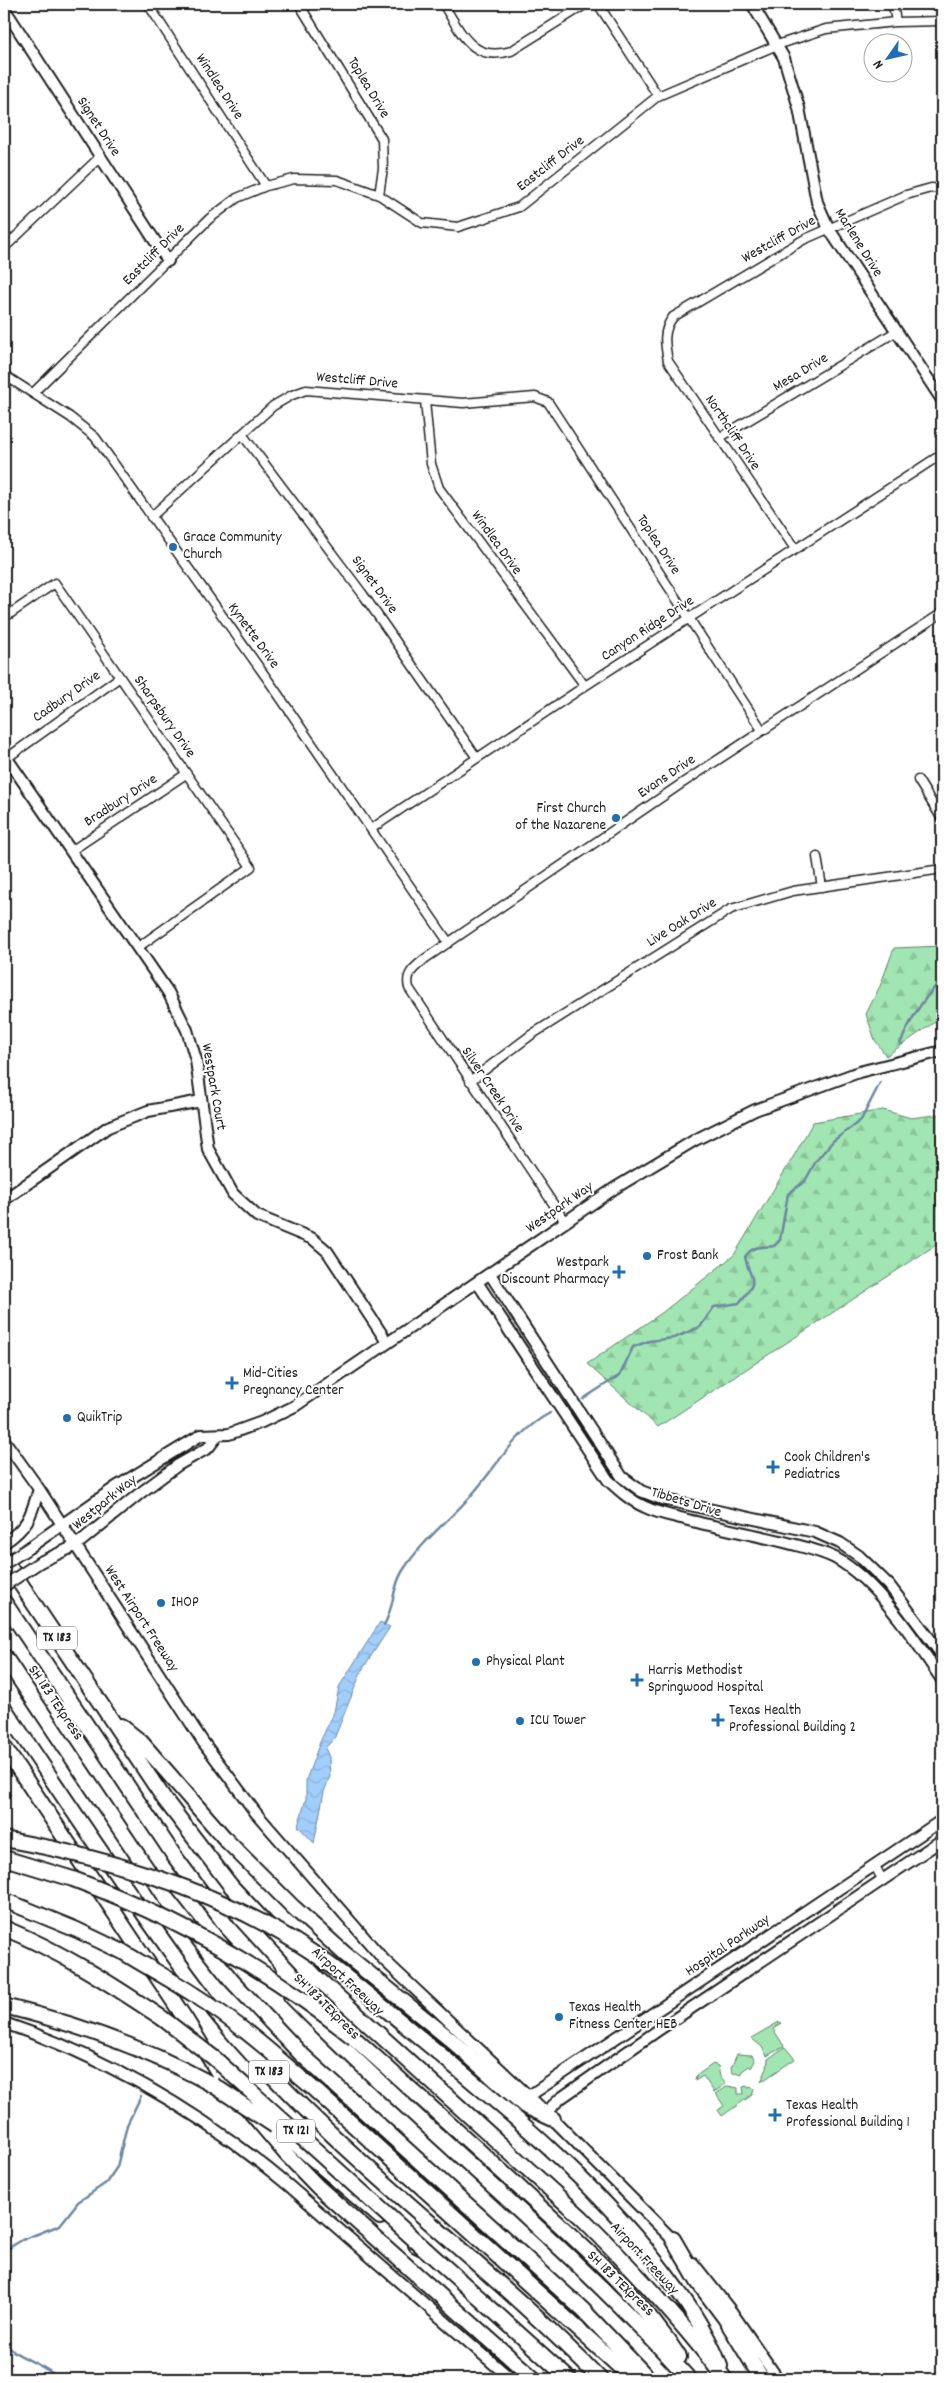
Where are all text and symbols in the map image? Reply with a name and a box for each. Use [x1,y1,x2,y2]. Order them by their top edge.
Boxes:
north arrow [864,32,914,82]
street label: Windlea Drive [189,50,249,125]
street label: Toplea Drive [341,53,395,123]
text: N [869,56,889,73]
street label: Signet Drive [70,93,126,162]
street label: Eastcliff Drive [512,130,590,197]
street label: Marlene Drive [828,204,888,282]
street label: Westcliff Drive [738,210,820,269]
street label: Eastcliff Drive [118,218,191,291]
street label: Mesa Drive [769,348,833,398]
street label: Westcliff Drive [315,366,399,396]
street label: Northcliff Drive [699,391,766,475]
street label: Windlea Drive [465,506,527,580]
street label: Toplea Drive [630,511,686,580]
place label: Grace Community Church [183,527,283,566]
marker: Grace Community Church [167,541,179,553]
street label: Signet Drive [345,551,403,619]
street label: Canyon Ridge Drive [597,590,699,667]
street label: Kynette Drive [222,599,285,674]
street label: Cadbury Drive [29,665,106,729]
street label: Sharpsbury Drive [127,671,201,763]
street label: Evans Drive [634,749,701,804]
street label: Bradbury Drive [80,769,162,833]
place label: First Church of the Nazarene [515,798,606,837]
marker: First Church of the Nazarene [610,812,622,824]
street label: Live Oak Drive [643,892,722,953]
street label: Westpark Court [195,1042,232,1133]
street label: Silver Creek Drive [455,1043,529,1138]
street label: Westpark Way [522,1176,599,1239]
place label: Frost Bank [657,1245,718,1267]
marker: Frost Bank [641,1250,653,1262]
place label: Westpark Discount Pharmacy [501,1252,610,1291]
marker: Westpark Discount Pharmacy [613,1266,625,1278]
place label: Mid-Cities Pregnancy Center [243,1363,344,1402]
marker: Mid-Cities Pregnancy Center [225,1376,239,1390]
place label: QuikTrip [77,1407,122,1429]
marker: QuikTrip [61,1412,73,1424]
place label: Cook Children's Pediatrics [784,1447,870,1486]
marker: Cook Children's Pediatrics [766,1460,780,1474]
street label: Westpark Way [68,1469,143,1536]
street label: Tibbets Drive [648,1482,724,1524]
street label: West Airport Freeway [98,1561,184,1677]
place label: IHOP [171,1592,199,1614]
marker: IHOP [155,1597,167,1609]
road number: TX 183 [37,1626,77,1650]
place label: Physical Plant [486,1651,565,1673]
marker: Physical Plant [470,1656,482,1668]
place label: Harris Methodist Springwood Hospital [648,1660,764,1699]
street label: SH 183 TEXpress [22,1661,88,1745]
marker: Harris Methodist Springwood Hospital [630,1673,644,1687]
place label: Texas Health Professional Building 2 [729,1700,856,1739]
place label: ICU Tower [530,1710,586,1732]
marker: Texas Health Professional Building 2 [711,1713,725,1727]
marker: ICU Tower [514,1715,526,1727]
street label: Hospital Parkway [681,1909,776,1983]
street label: Airport Freeway [306,1942,389,2022]
street label: SH 183 TEXpress [287,1968,365,2046]
place label: Texas Health Fitness Center HEB [569,1997,677,2036]
marker: Texas Health Fitness Center HEB [553,2011,565,2023]
road number: TX 183 [249,2060,289,2084]
place label: Texas Health Professional Building 1 [786,2095,910,2134]
marker: Texas Health Professional Building 1 [768,2108,782,2122]
road number: TX 121 [277,2120,315,2142]
street label: Airport Freeway [604,2218,684,2301]
street label: SH 183 TEXpress [581,2246,659,2322]

